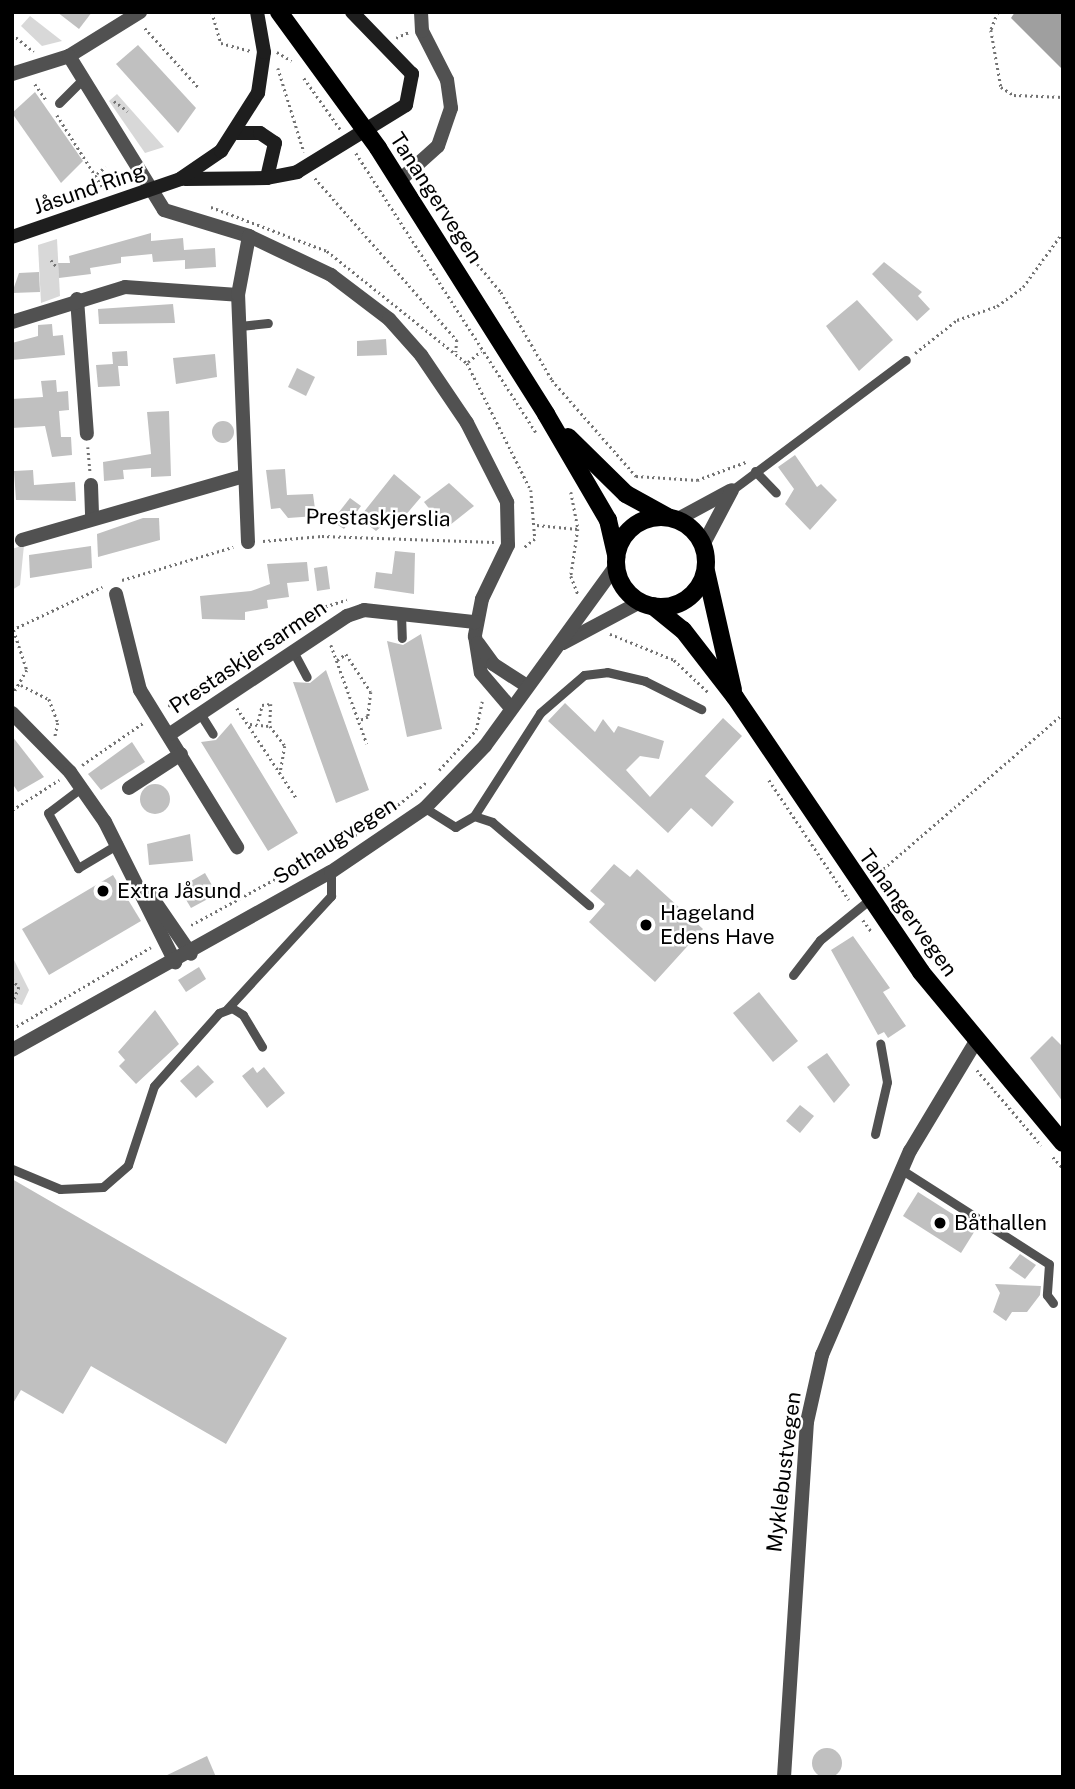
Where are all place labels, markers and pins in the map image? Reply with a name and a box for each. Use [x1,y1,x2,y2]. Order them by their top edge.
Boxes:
place label: Extra Jåsund [117,878,241,904]
marker: Extra Jåsund [95,883,111,899]
place label: Hageland Edens Have [660,900,775,950]
marker: Hageland Edens Have [638,917,654,933]
place label: Båthallen [954,1210,1047,1236]
marker: Båthallen [932,1215,948,1231]

